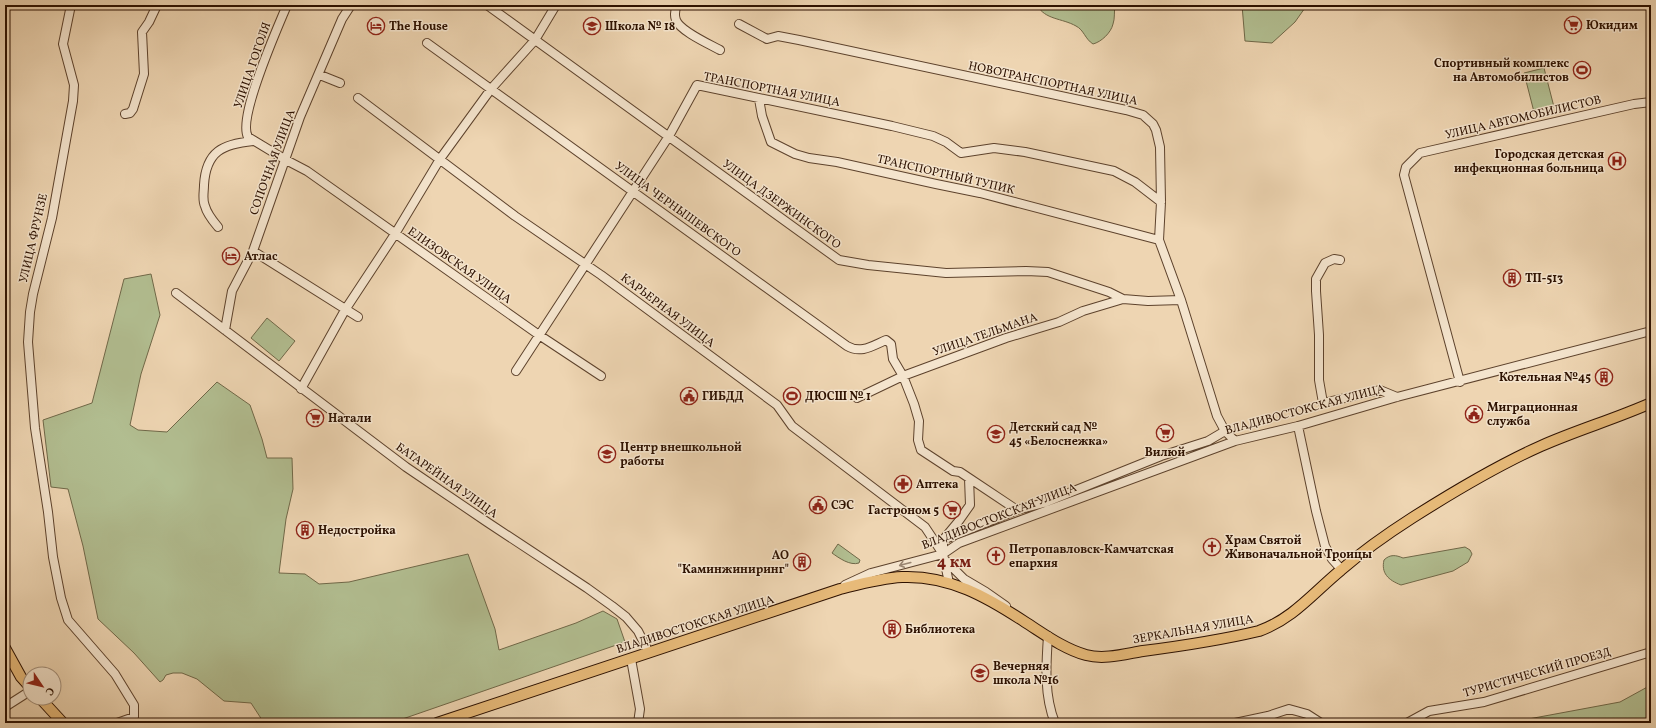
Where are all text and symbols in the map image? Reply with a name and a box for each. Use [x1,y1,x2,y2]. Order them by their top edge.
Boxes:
supermarket icon: Юкидим [1563,15,1583,35]
hotel icon: The House [366,16,386,36]
school or university icon: Школа № 18 [582,16,602,36]
place label: Юкидим [1586,18,1638,34]
place label: The House [389,19,448,35]
place label: Школа № 18 [605,19,675,35]
street label: УЛИЦА ГОГОЛЯ [231,20,275,111]
place label: Спортивный комплекс на Автомобилистов [1434,56,1569,86]
street label: НОВОТРАНСПОРТНАЯ УЛИЦА [967,58,1140,110]
sports icon: Спортивный комплекс на Автомобилистов [1572,60,1592,80]
street label: ТРАНСПОРТНАЯ УЛИЦА [702,69,842,111]
street label: УЛИЦА АВТОМОБИЛИСТОВ [1444,92,1603,144]
street label: СОПОЧНАЯ УЛИЦА [246,107,300,217]
place label: Городская детская инфекционная больница [1454,147,1604,177]
street label: ТРАНСПОРТНЫЙ ТУПИК [875,150,1016,199]
hospital icon: Городская детская инфекционная больница [1607,151,1627,171]
street label: УЛИЦА ДЗЕРЖИНСКОГО [719,156,844,253]
street label: УЛИЦА ЧЕРНЫШЕВСКОГО [611,159,744,261]
street label: УЛИЦА ФРУНЗЕ [16,192,52,285]
street label: ЕЛИЗОВСКАЯ УЛИЦА [404,224,515,308]
hotel icon: Атлас [221,246,241,266]
place label: Атлас [244,249,278,265]
building icon: ТП-513 [1502,268,1522,288]
street label: КАРЬЕРНАЯ УЛИЦА [617,270,718,352]
place label: ТП-513 [1525,271,1563,287]
street label: УЛИЦА ТЕЛЬМАНА [931,309,1040,360]
building icon: Котельная №45 [1594,367,1614,387]
place label: Котельная №45 [1499,370,1591,386]
street label: ВЛАДИВОСТОКСКАЯ УЛИЦА [1224,381,1388,439]
public building icon: ГИБДД [679,386,699,406]
sports icon: ДЮСШ № 1 [782,386,802,406]
place label: ГИБДД [702,389,744,405]
place label: ДЮСШ № 1 [805,389,871,405]
place label: Миграционная служба [1487,400,1578,430]
public building icon: Миграционная служба [1464,404,1484,424]
supermarket icon: Натали [305,408,325,428]
place label: Натали [328,411,372,427]
place label: Детский сад № 45 «Белоснежка» [1009,420,1108,450]
supermarket icon: Вилюй [1155,423,1175,443]
school or university icon: Детский сад № 45 «Белоснежка» [986,424,1006,444]
street label: БАТАРЕЙНАЯ УЛИЦА [392,439,502,523]
place label: Центр внешкольной работы [620,440,742,470]
school or university icon: Центр внешкольной работы [597,444,617,464]
place label: Вилюй [1145,445,1185,461]
pharmacy icon: Аптека [893,474,913,494]
place label: Аптека [916,477,959,493]
street label: ВЛАДИВОСТОКСКАЯ УЛИЦА [919,480,1080,554]
public building icon: СЭС [808,495,828,515]
place label: СЭС [831,498,854,514]
supermarket icon: Гастроном 5 [942,500,962,520]
place label: Гастроном 5 [868,503,939,519]
building icon: Недостройка [295,520,315,540]
place label: Недостройка [318,523,396,539]
place label: Храм Святой Живоначальной Троицы [1225,533,1372,563]
church icon: Храм Святой Живоначальной Троицы [1202,537,1222,557]
place label: Петропавловск-Камчатская епархия [1009,542,1174,572]
church icon: Петропавловск-Камчатская епархия [986,546,1006,566]
place label: АО "Каминжиниринг" [677,548,789,578]
building icon: АО "Каминжиниринг" [792,552,812,572]
district label: 4 км [937,552,971,574]
one-way arrow [899,561,912,568]
street label: ВЛАДИВОСТОКСКАЯ УЛИЦА [614,592,777,658]
street label: ЗЕРКАЛЬНАЯ УЛИЦА [1132,611,1255,648]
building icon: Библиотека [882,619,902,639]
place label: Библиотека [905,622,976,638]
street label: ТУРИСТИЧЕСКИЙ ПРОЕЗД [1461,643,1613,702]
place label: Вечерняя школа №16 [993,659,1059,689]
school or university icon: Вечерняя школа №16 [970,663,990,683]
north arrow [22,666,62,706]
text: С [41,684,57,698]

